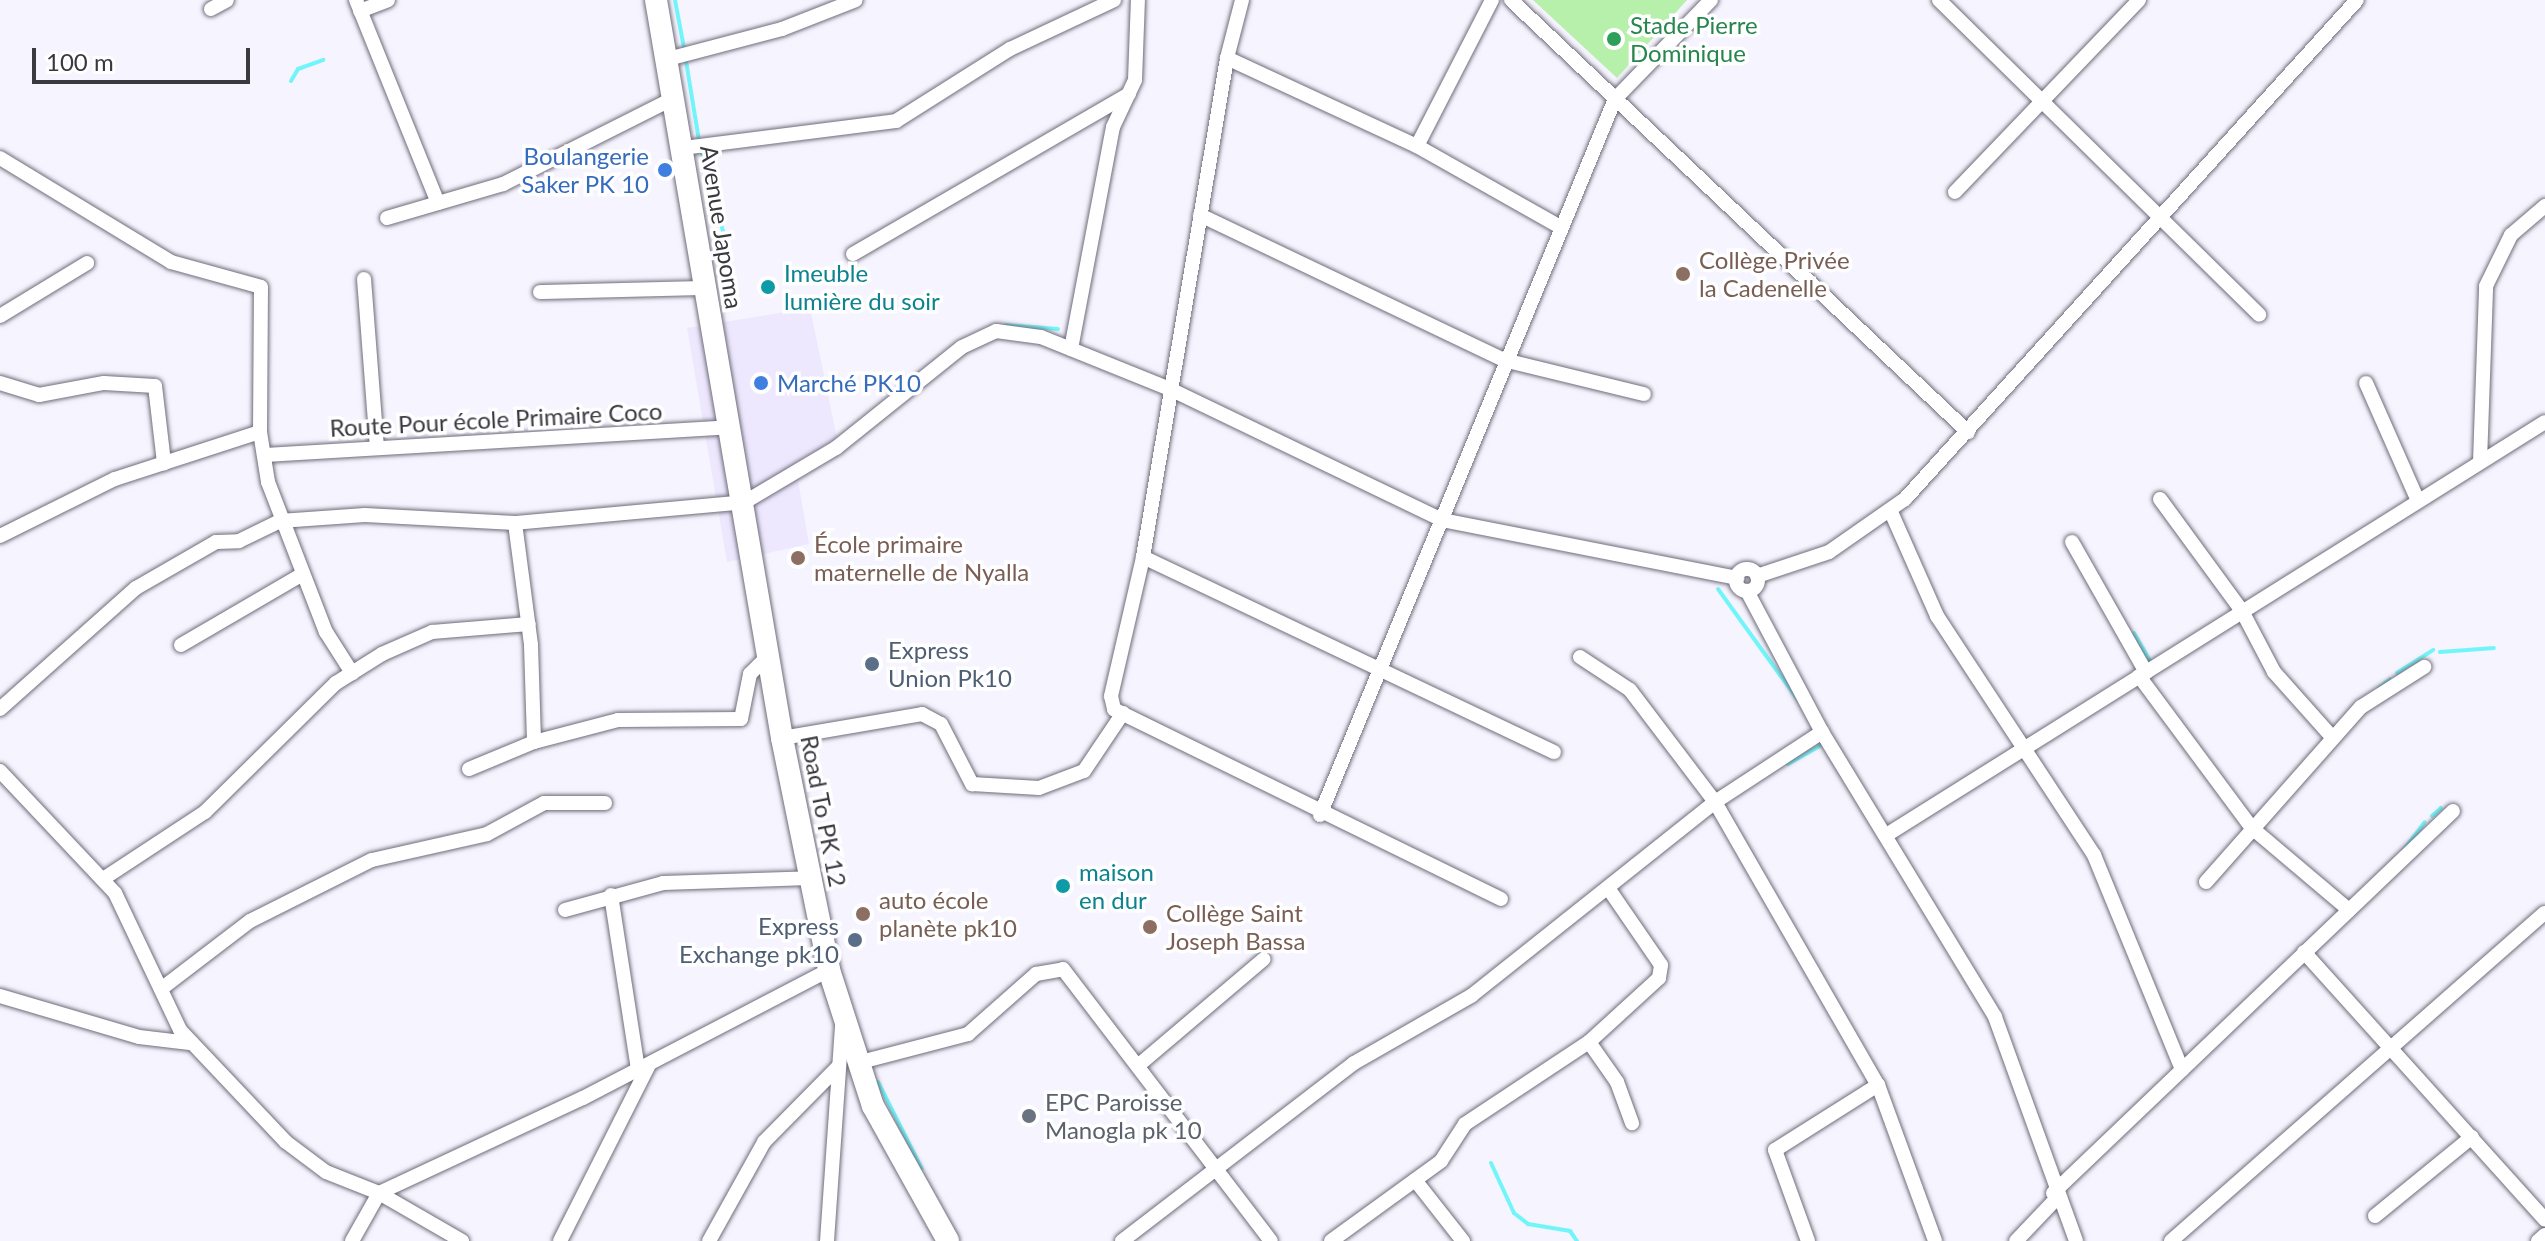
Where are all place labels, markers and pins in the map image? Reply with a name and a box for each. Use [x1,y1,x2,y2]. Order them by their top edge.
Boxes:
place label: Stade Pierre Dominique [1630,11,1758,67]
marker: Stade Pierre Dominique [1605,30,1623,48]
place label: Boulangerie Saker PK 10 [521,142,649,198]
marker: Boulangerie Saker PK 10 [656,161,674,179]
place label: Collège Privée la Cadenelle [1699,246,1850,302]
place label: Imeuble lumière du soir [784,259,940,315]
marker: Collège Privée la Cadenelle [1674,265,1692,283]
marker: Imeuble lumière du soir [759,278,777,296]
place label: Marché PK10 [777,369,921,397]
marker: Marché PK10 [752,374,770,392]
place label: École primaire maternelle de Nyalla [814,530,1029,586]
marker: École primaire maternelle de Nyalla [789,549,807,567]
place label: Express Union Pk10 [888,636,1012,692]
marker: Express Union Pk10 [863,655,881,673]
place label: maison en dur [1079,858,1154,914]
marker: maison en dur [1054,877,1072,895]
place label: auto école planète pk10 [879,886,1017,942]
place label: Collège Saint Joseph Bassa [1166,899,1305,955]
marker: auto école planète pk10 [854,905,872,923]
place label: Express Exchange pk10 [679,912,839,968]
marker: Collège Saint Joseph Bassa [1141,918,1159,936]
marker: Express Exchange pk10 [846,931,864,949]
place label: EPC Paroisse Manogla pk 10 [1045,1088,1202,1144]
marker: EPC Paroisse Manogla pk 10 [1020,1107,1038,1125]

